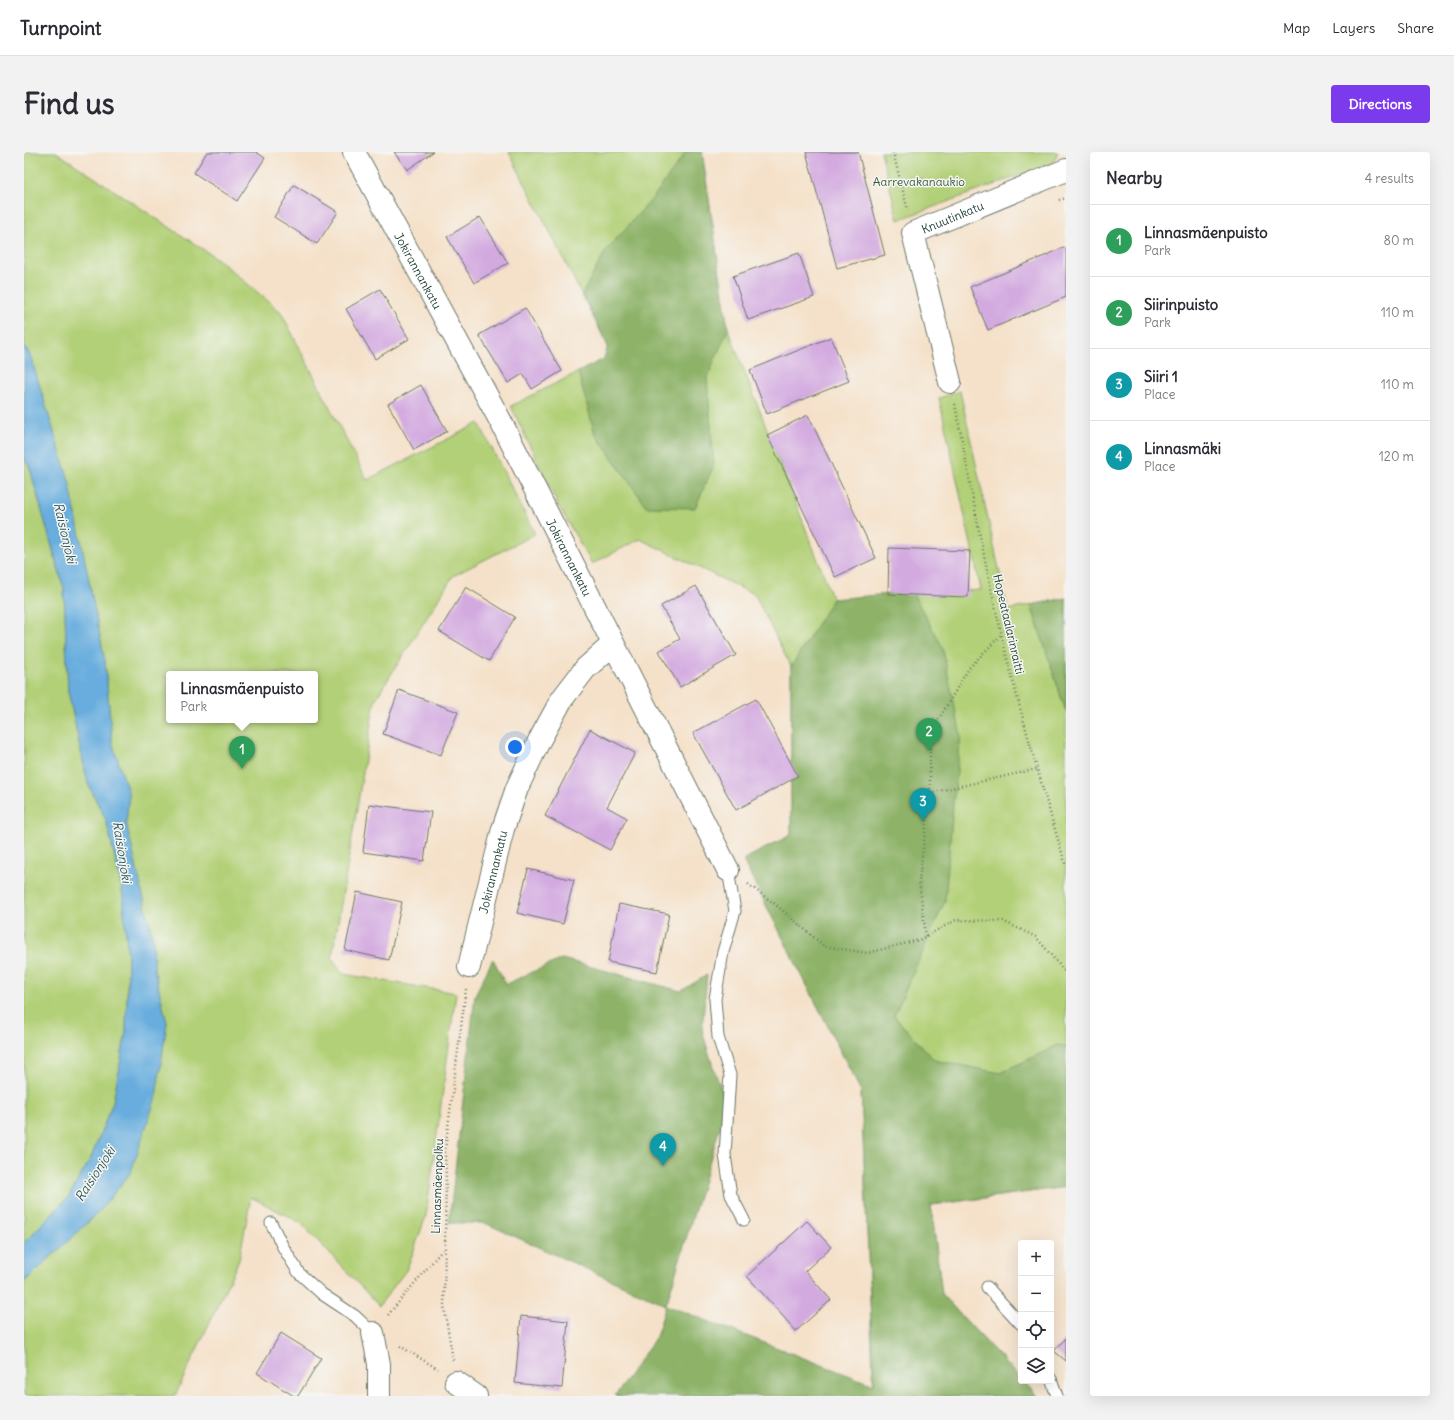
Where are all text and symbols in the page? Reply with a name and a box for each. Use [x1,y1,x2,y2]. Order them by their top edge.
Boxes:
text: Turnpoint [20,16,101,40]
text: Map [1283,19,1310,37]
text: Layers [1332,19,1375,37]
text: Share [1397,19,1434,37]
button: Directions [1331,85,1430,123]
text: Find us [24,86,115,122]
text: Nearby [1106,167,1162,189]
text: 4 results [1365,170,1414,187]
park label: Aarrevakanaukio [873,174,965,189]
street label: Knuutinkatu [919,197,986,236]
text: Linnasmäenpuisto [1144,223,1268,242]
street label: Jokirannankatu [392,230,445,311]
text: 1 [1116,232,1122,249]
text: 80 m [1383,232,1414,249]
text: Park [1144,242,1171,259]
text: Siirinpuisto [1144,295,1218,314]
text: 2 [1115,304,1123,321]
text: 110 m [1381,304,1414,321]
text: Park [1144,314,1171,331]
text: Siiri 1 [1144,367,1178,386]
text: 3 [1115,376,1123,393]
text: 110 m [1381,376,1414,393]
text: Place [1144,386,1175,403]
text: Linnasmäki [1144,439,1221,458]
text: 4 [1115,448,1123,465]
text: 120 m [1379,448,1414,465]
text: Place [1144,458,1175,475]
water label: Raisionjoki [50,501,81,567]
street label: Jokirannankatu [544,516,595,598]
street label: Hopeataalarinraitti [990,572,1028,676]
popup [166,671,318,723]
text: Linnasmäenpuisto [180,679,304,698]
text: Park [180,698,207,715]
pin: 2 [916,718,942,751]
pin: 1 [229,736,255,769]
your location [505,737,525,757]
pin: 3 [910,788,936,821]
water label: Raisionjoki [109,820,136,886]
street label: Jokirannankatu [475,829,510,915]
pin: 4 [650,1133,676,1166]
street label: Linnasmäenpolku [428,1138,446,1234]
water label: Raisionjoki [71,1142,120,1205]
map controls [1018,1240,1054,1384]
button: + [1018,1240,1054,1276]
button: − [1018,1276,1054,1312]
button: locate [1018,1312,1054,1348]
button: layers [1018,1348,1054,1384]

